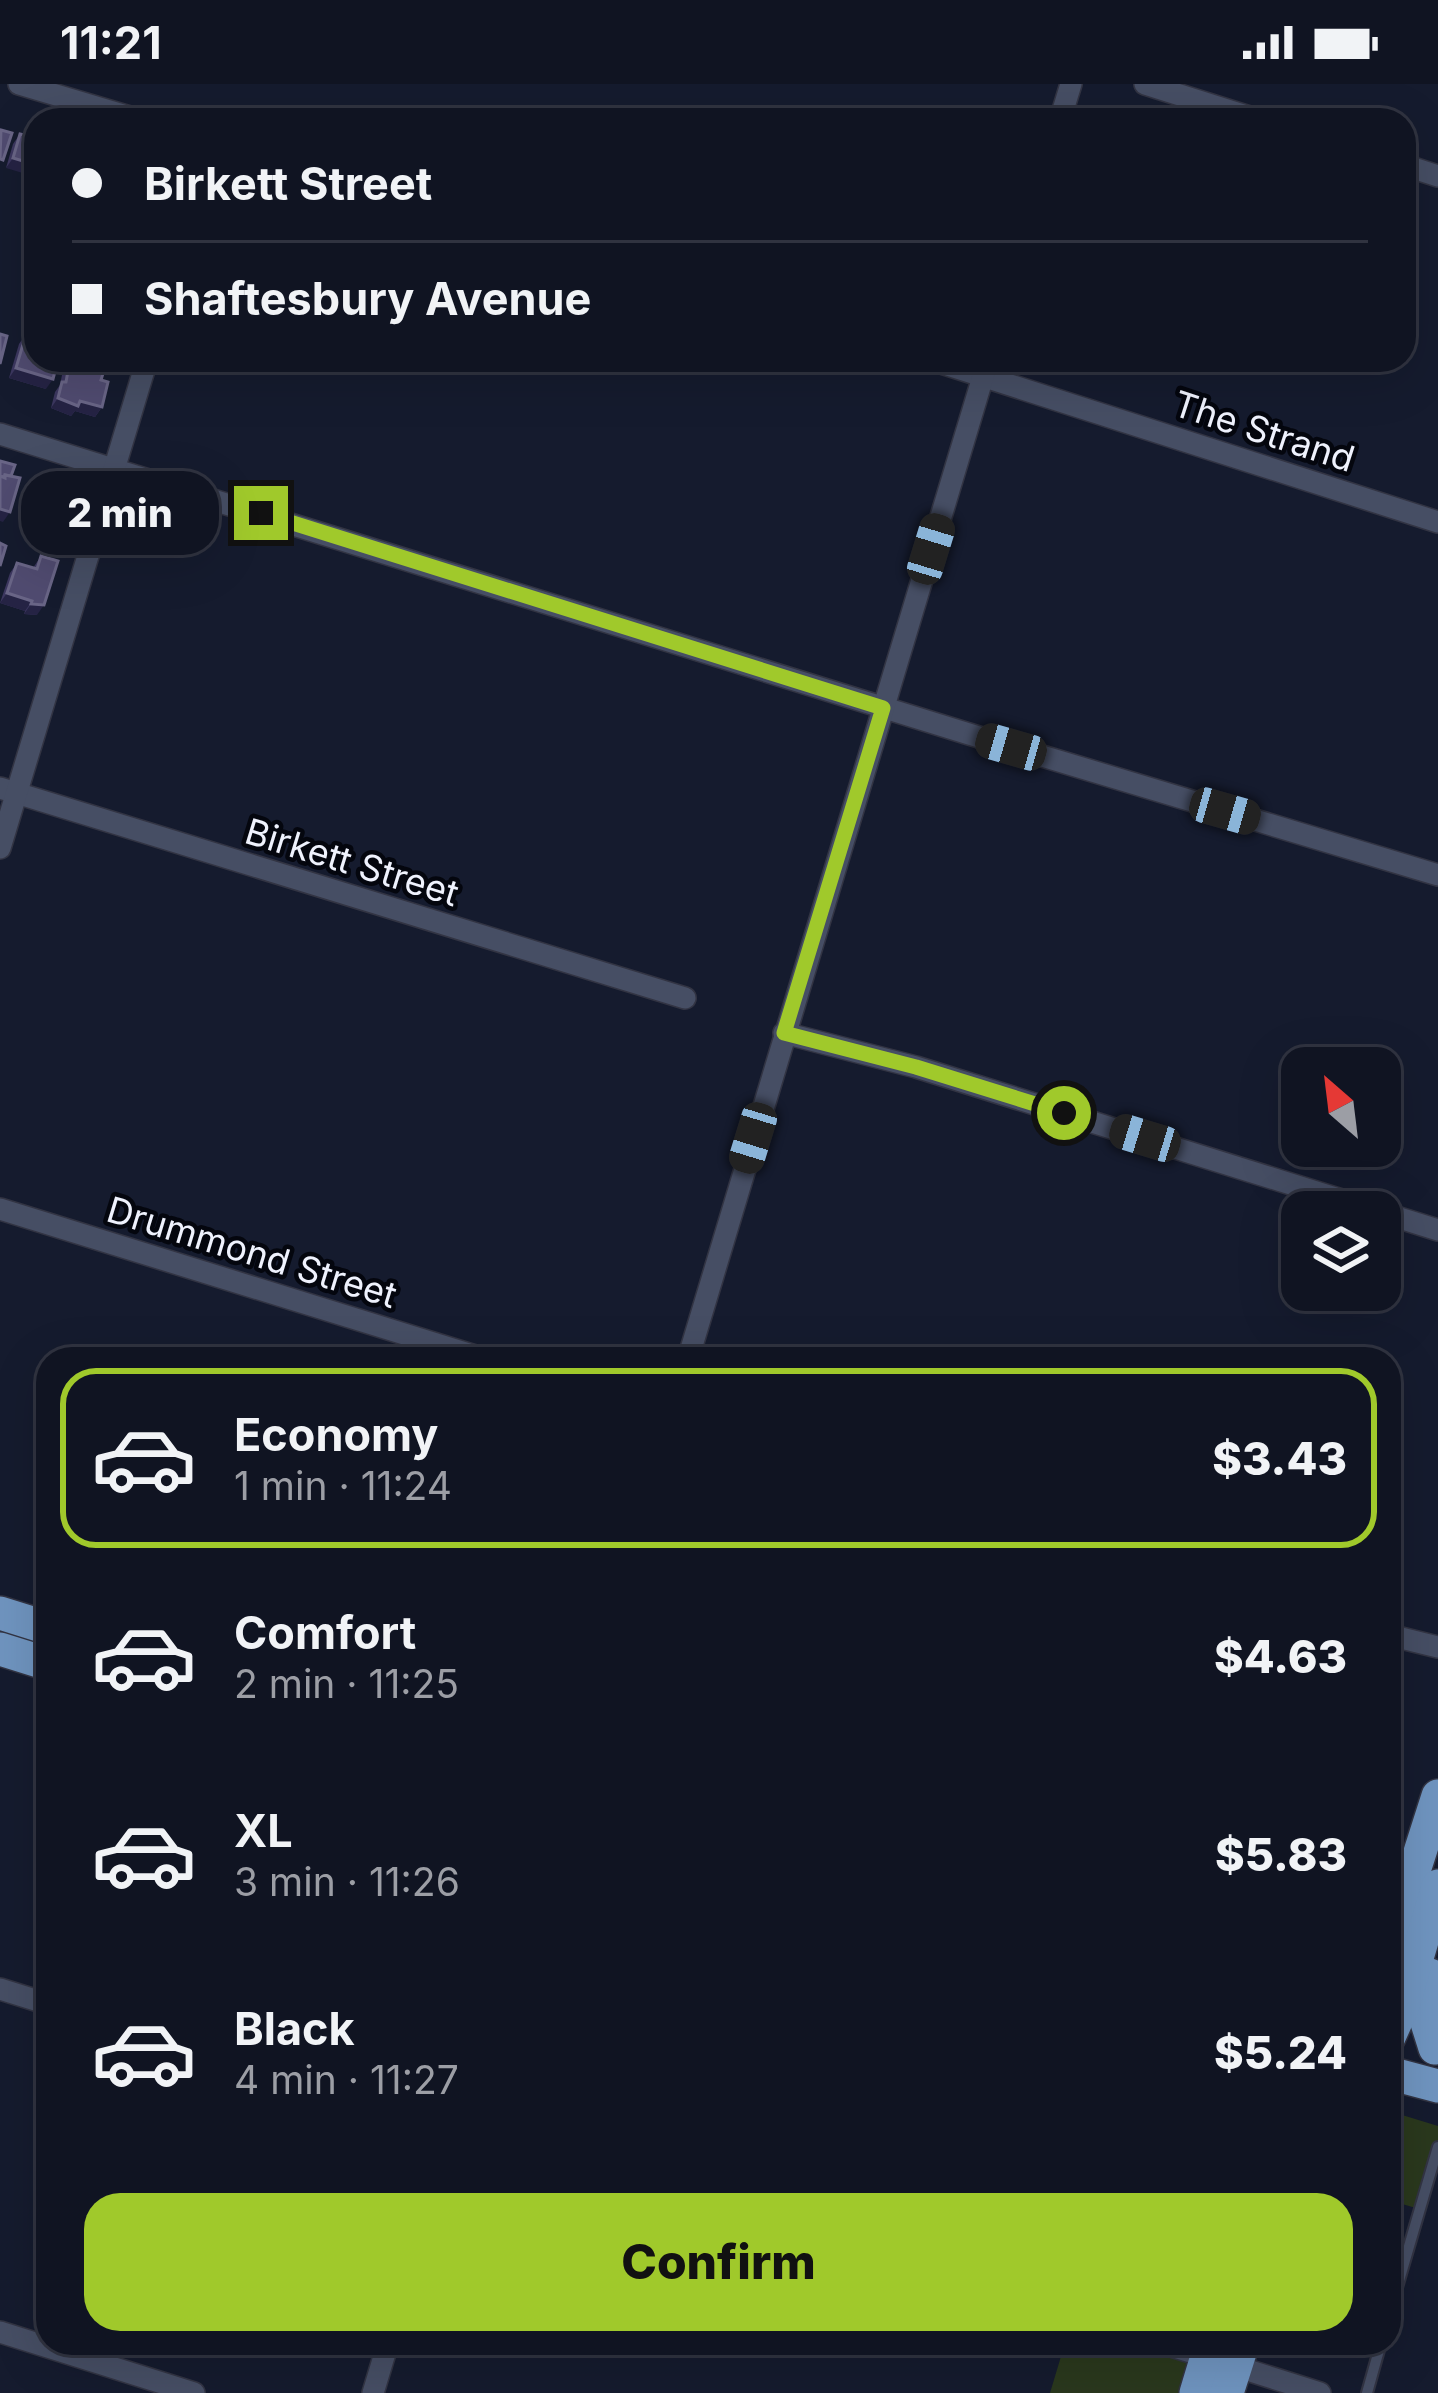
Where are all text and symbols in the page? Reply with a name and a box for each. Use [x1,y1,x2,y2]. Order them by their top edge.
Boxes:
text: 11:21 [60,15,162,70]
text: Birkett Street [144,156,432,211]
text: Shaftesbury Avenue [144,271,591,326]
street label: The Strand [1168,381,1360,481]
callout: 2 min [21,471,219,555]
route end [234,486,288,540]
text: 2 min [67,489,173,536]
car [903,509,959,589]
car [971,720,1051,774]
car [1185,784,1265,838]
street label: Birkett Street [240,809,464,915]
north arrow [1281,1047,1401,1167]
map controls [1281,1047,1401,1311]
route start [1037,1086,1091,1140]
car [725,1098,781,1178]
car [1105,1110,1185,1166]
street label: Drummond Street [102,1187,402,1317]
button: layers [1281,1191,1401,1311]
icon: car [90,1404,198,1512]
text: Economy [234,1407,438,1462]
text: $3.43 [1212,1431,1347,1486]
text: 1 min · 11:24 [234,1462,452,1509]
icon: car [90,1602,198,1710]
text: Comfort [234,1605,416,1660]
text: $4.63 [1214,1629,1347,1684]
text: 2 min · 11:25 [234,1660,459,1707]
icon: car [90,1800,198,1908]
text: XL [234,1803,293,1858]
text: $5.83 [1215,1827,1347,1882]
text: 3 min · 11:26 [234,1858,460,1905]
icon: car [90,1998,198,2106]
text: Black [234,2001,355,2056]
text: $5.24 [1214,2025,1347,2080]
text: 4 min · 11:27 [234,2056,459,2103]
button: Confirm [84,2193,1353,2331]

